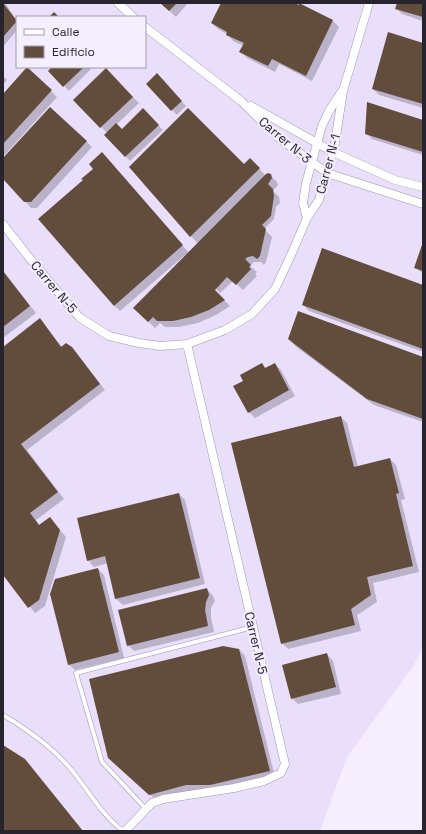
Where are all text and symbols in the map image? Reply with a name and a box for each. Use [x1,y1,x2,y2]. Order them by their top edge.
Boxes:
legend [16,16,146,68]
text: Calle [52,24,80,40]
text: Edificio [52,44,95,60]
street label: Carrer N-3 [255,113,315,167]
street label: Carrer N-1 [312,132,344,196]
street label: Carrer N-5 [27,257,81,317]
street label: Carrer N-5 [241,610,271,676]

